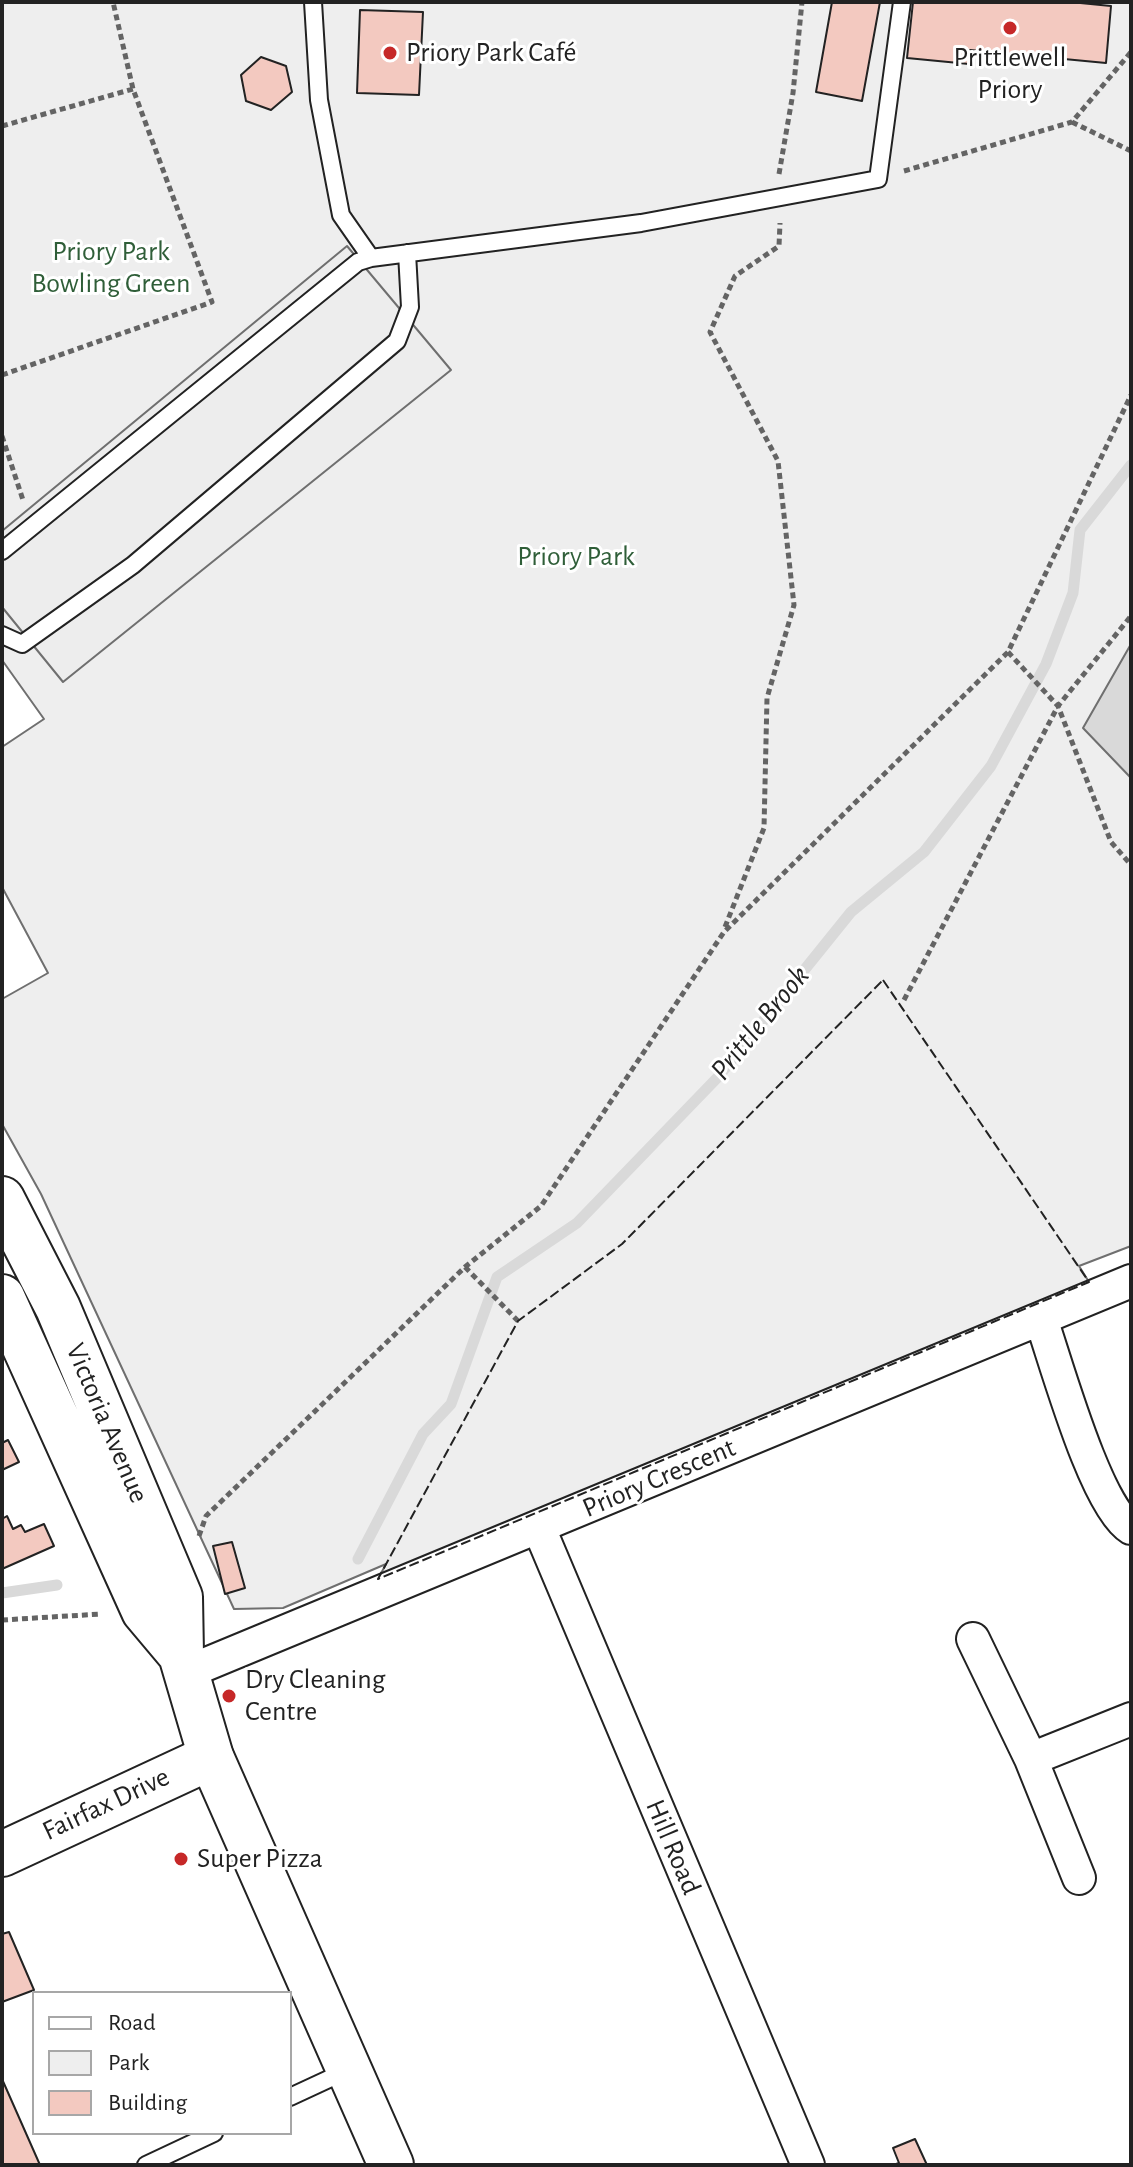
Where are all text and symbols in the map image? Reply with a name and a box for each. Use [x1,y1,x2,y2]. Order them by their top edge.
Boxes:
marker: Prittlewell Priory [1001,19,1019,37]
place label: Priory Park Café [406,36,576,70]
place label: Prittlewell Priory [954,41,1066,107]
marker: Priory Park Café [381,44,399,62]
park label: Priory Park Bowling Green [32,235,190,301]
park label: Priory Park [517,540,635,574]
water label: Prittle Brook [703,958,817,1088]
street label: Victoria Avenue [58,1338,156,1508]
street label: Priory Crescent [578,1431,740,1525]
place label: Dry Cleaning Centre [245,1663,385,1729]
marker: Dry Cleaning Centre [220,1687,238,1705]
street label: Fairfax Drive [37,1760,175,1848]
street label: Hill Road [638,1794,708,1900]
place label: Super Pizza [197,1842,323,1876]
marker: Super Pizza [172,1850,190,1868]
legend [32,1991,292,2135]
text: Road [108,2011,156,2035]
text: Park [108,2051,149,2075]
text: Building [108,2091,187,2115]

